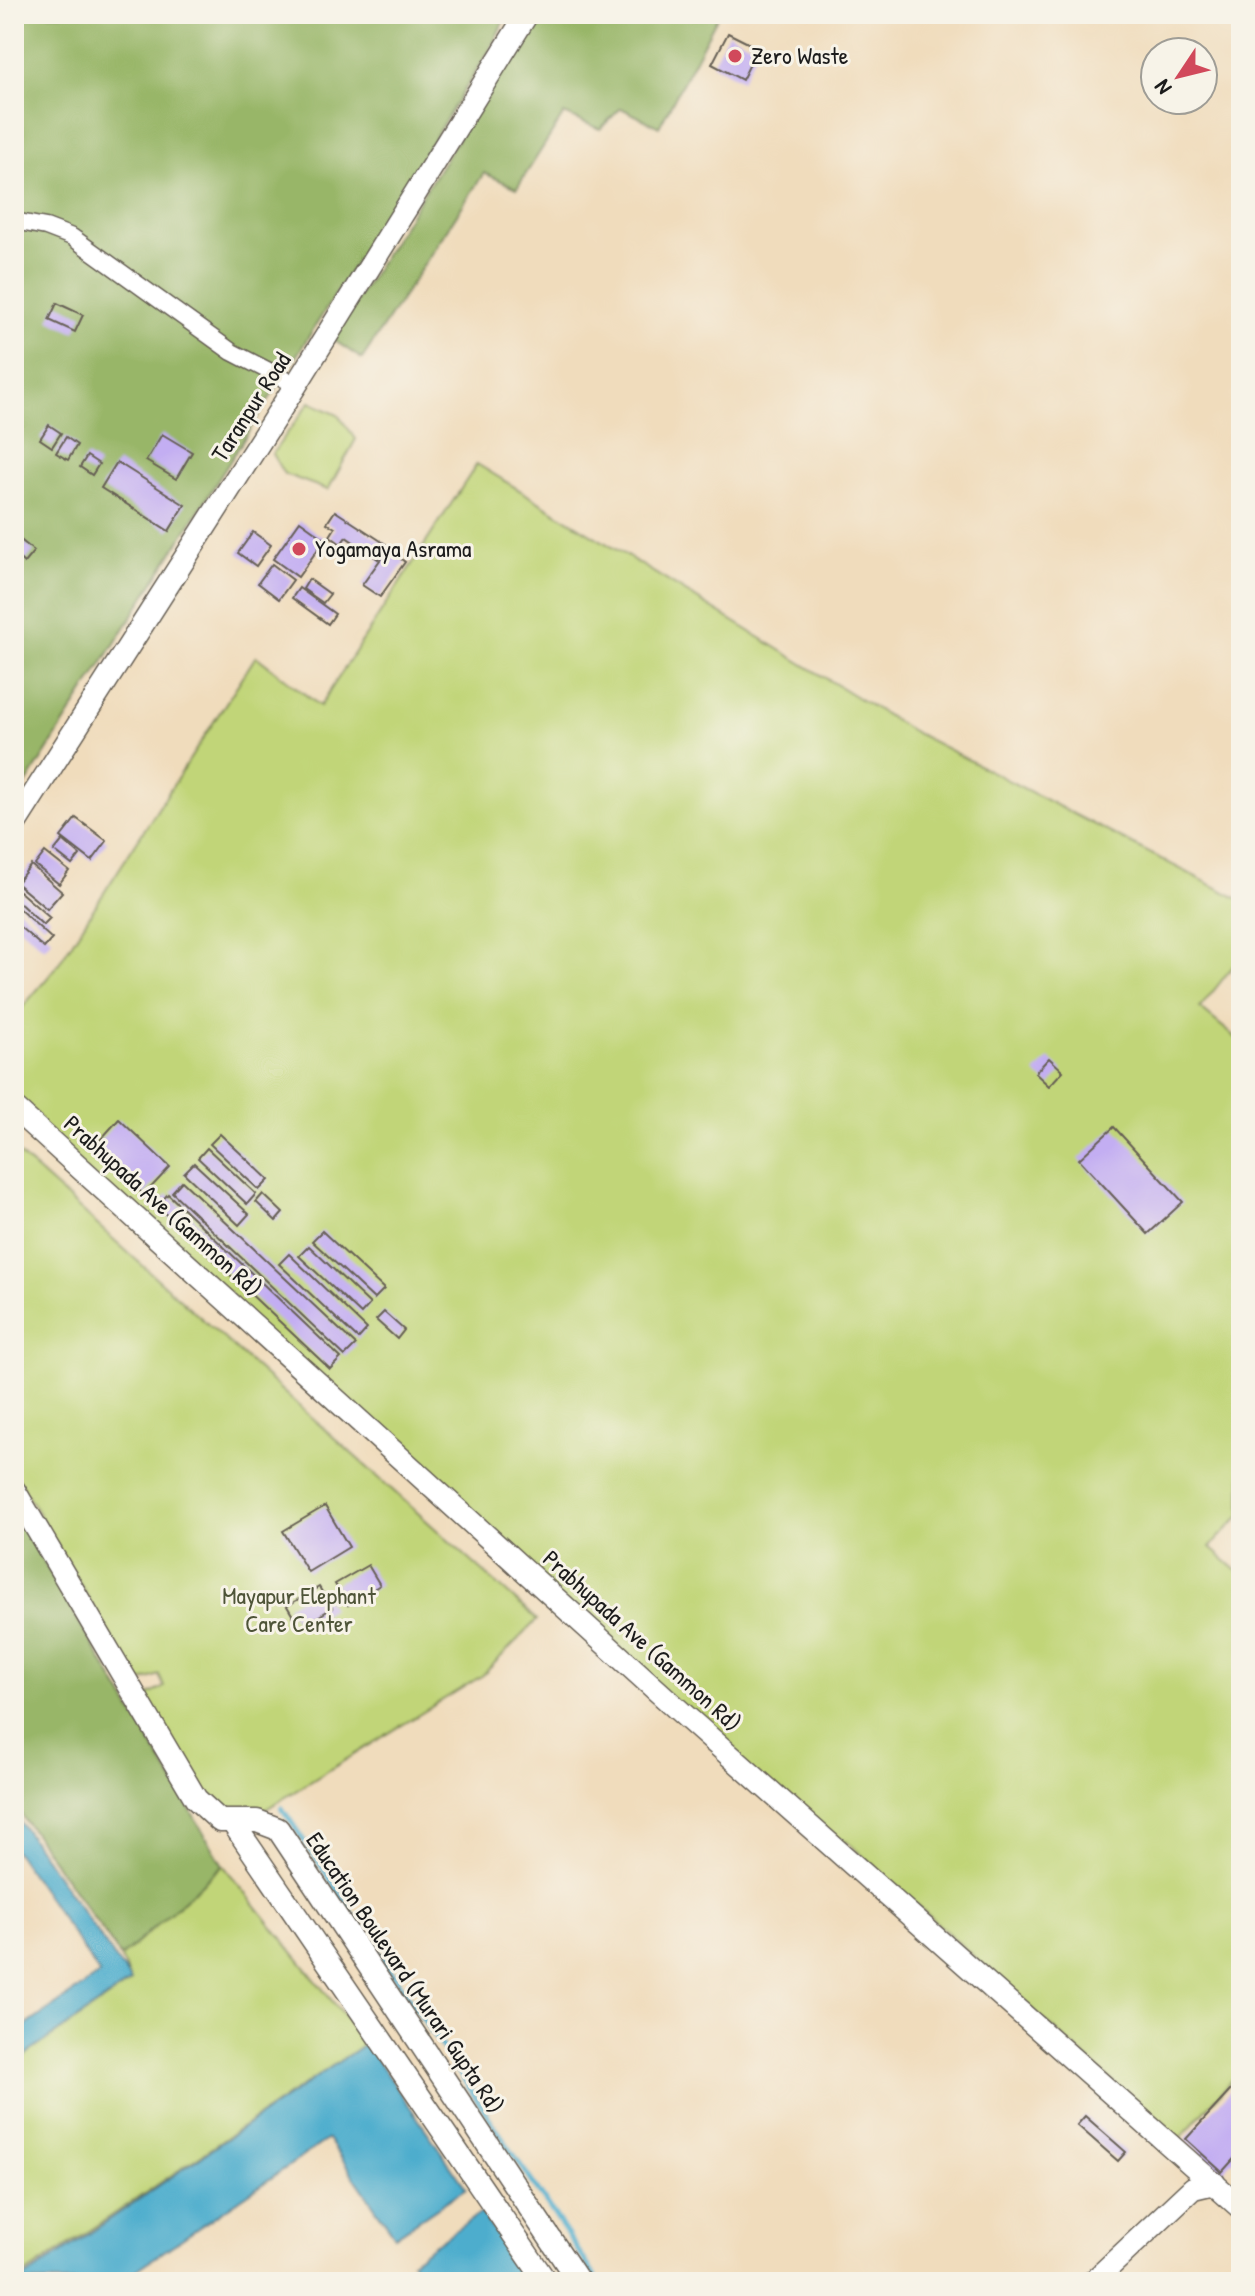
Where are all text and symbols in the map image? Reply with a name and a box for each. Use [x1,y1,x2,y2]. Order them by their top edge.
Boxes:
north arrow [1139,36,1219,116]
place label: Zero Waste [751,39,849,71]
marker: Zero Waste [726,47,744,65]
text: N [1147,74,1178,101]
street label: Taranpur Road [203,346,297,467]
place label: Yogamaya Asrama [315,532,472,564]
marker: Yogamaya Asrama [290,540,308,558]
street label: Prabhupada Ave (Gammon Rd) [58,1107,270,1303]
street label: Prabhupada Ave (Gammon Rd) [537,1542,749,1738]
park label: Mayapur Elephant Care Center [222,1579,376,1639]
street label: Education Boulevard (Murari Gupta Rd) [300,1826,512,2119]

